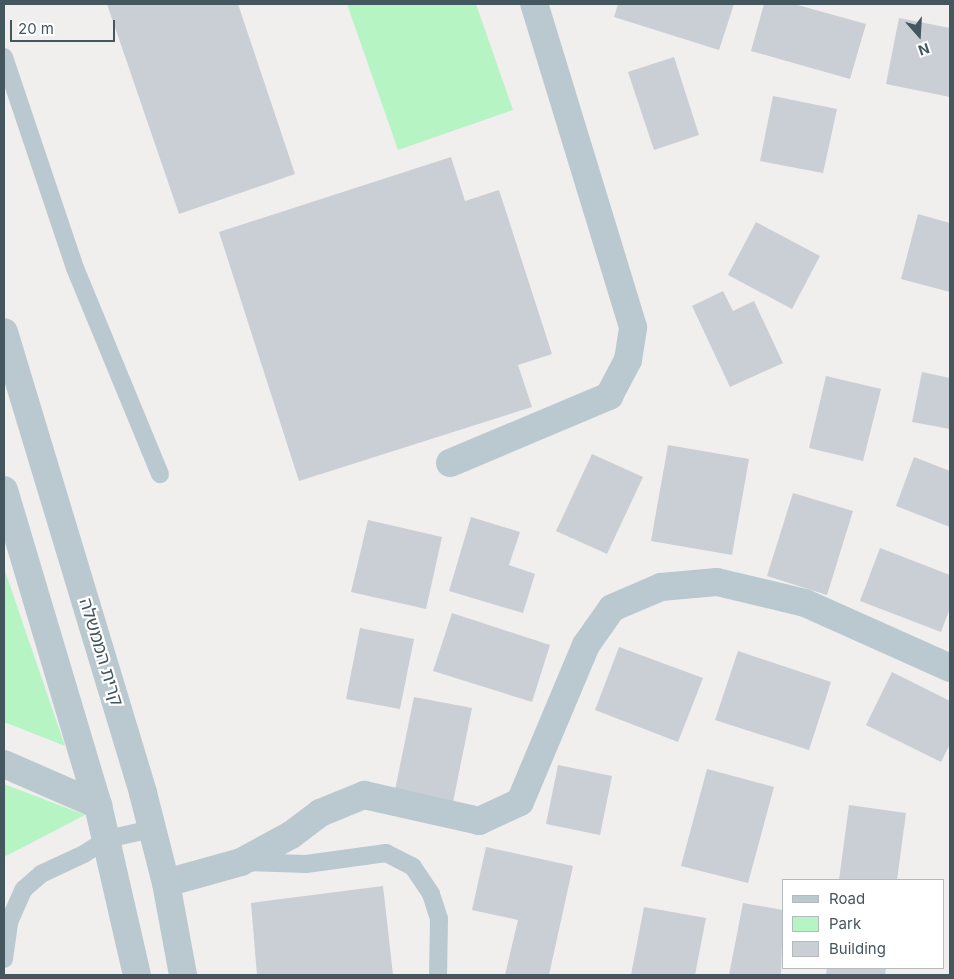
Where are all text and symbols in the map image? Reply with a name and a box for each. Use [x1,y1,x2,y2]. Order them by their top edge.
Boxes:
scale bar [12,10,118,42]
north arrow [894,10,944,60]
text: 20 m [18,19,54,38]
text: N [916,40,932,59]
street label: קרית הממשלה [74,596,128,708]
legend [782,879,944,969]
text: Road [829,889,865,908]
text: Park [829,914,861,933]
text: Building [829,939,886,958]

